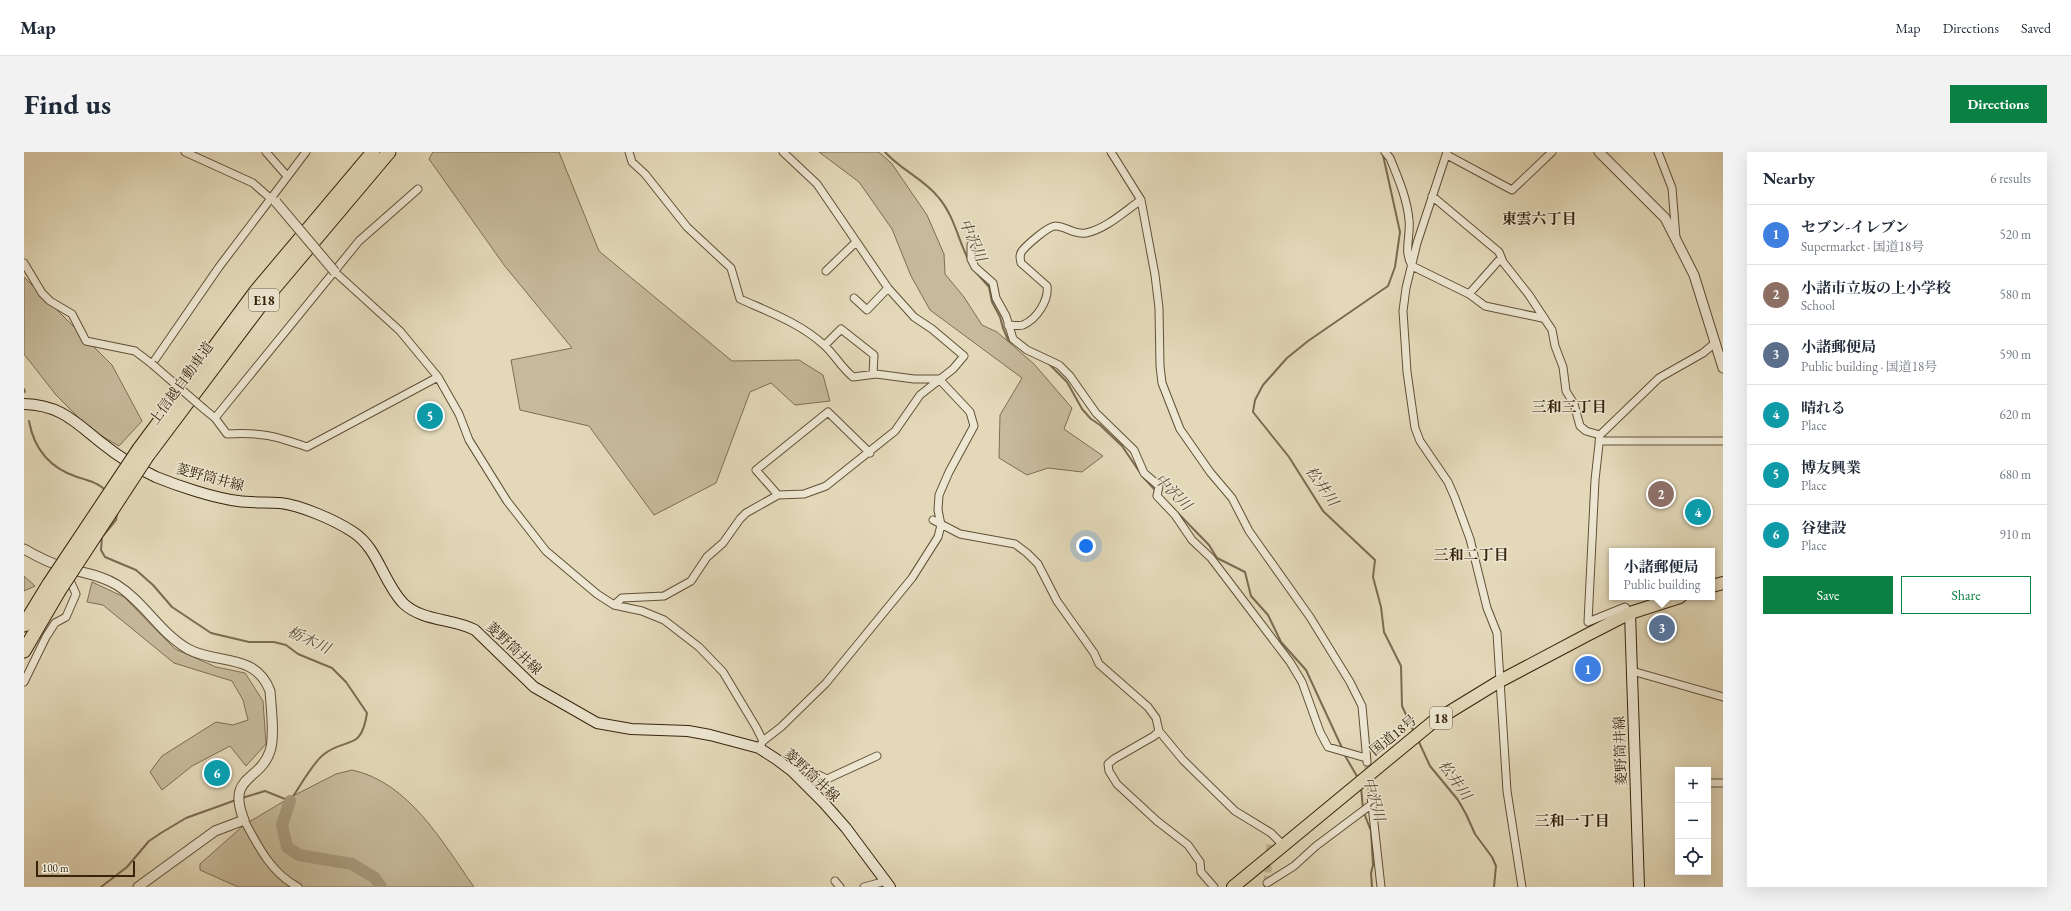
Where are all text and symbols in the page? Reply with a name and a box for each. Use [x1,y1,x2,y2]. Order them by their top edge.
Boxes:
text: Map [20,15,56,40]
text: Map [1895,19,1921,37]
text: Directions [1943,19,1999,37]
text: Saved [2021,19,2051,37]
button: Directions [1950,85,2047,123]
text: Find us [24,86,111,122]
text: Nearby [1763,167,1815,189]
text: 6 results [1990,170,2031,187]
district label: 東雲六丁目 [1501,209,1577,228]
water label: 中沢川 [956,215,992,266]
text: セブン-イレブン [1801,217,1910,236]
text: 1 [1773,226,1779,243]
text: 520 m [2000,226,2031,243]
text: Supermarket · 国道18号 [1801,238,1924,255]
text: 小諸市立坂の上小学校 [1801,278,1951,297]
text: 2 [1773,286,1779,303]
text: 580 m [2000,286,2031,303]
road number: E18 [249,289,279,311]
text: School [1801,297,1835,314]
text: 小諸郵便局 [1801,337,1876,356]
street label: 上信越自動車道 [145,338,217,428]
text: 3 [1773,346,1779,363]
text: 590 m [2000,346,2031,363]
text: Public building · 国道18号 [1801,358,1937,375]
district label: 三和三丁目 [1531,397,1607,416]
text: 晴れる [1801,398,1846,417]
pin: 5 [417,401,443,431]
text: 4 [1773,406,1779,423]
text: 620 m [2000,406,2031,423]
text: Place [1801,417,1827,434]
text: 博友興業 [1801,458,1861,477]
street label: 菱野筒井線 [174,459,246,495]
water label: 松井川 [1302,462,1344,511]
text: 5 [1773,466,1779,483]
text: 680 m [2000,466,2031,483]
water label: 中沢川 [1151,469,1197,516]
text: Place [1801,477,1827,494]
pin: 2 [1648,479,1674,509]
pin: 4 [1685,497,1711,527]
text: 谷建設 [1801,518,1846,537]
text: 6 [1773,526,1779,543]
text: 910 m [2000,526,2031,543]
your location [1076,536,1096,556]
text: Place [1801,537,1827,554]
district label: 三和二丁目 [1433,545,1509,564]
popup [1609,548,1715,600]
text: 小諸郵便局 [1624,557,1699,576]
text: Public building [1624,576,1700,593]
button: Save [1763,576,1893,614]
button: Share [1901,576,2031,614]
pin: 3 [1649,613,1675,643]
street label: 菱野筒井線 [482,618,546,678]
water label: 栃木川 [285,621,335,659]
pin: 1 [1575,654,1601,684]
road number: 18 [1430,707,1452,729]
street label: 国道18号 [1366,711,1420,759]
street label: 菱野筒井線 [1610,716,1630,786]
street label: 菱野筒井線 [780,745,844,805]
water label: 松井川 [1434,756,1477,805]
pin: 6 [204,758,230,788]
map controls [1675,767,1711,875]
button: + [1675,767,1711,803]
water label: 中沢川 [1359,775,1390,825]
button: − [1675,803,1711,839]
district label: 三和一丁目 [1534,811,1610,830]
button: locate [1675,839,1711,875]
scale bar [36,859,135,878]
text: 100 m [42,861,69,875]

